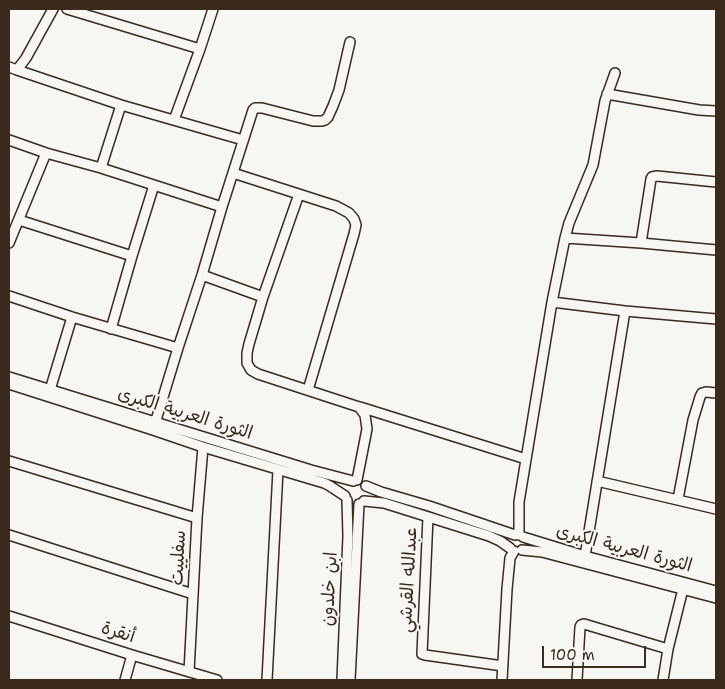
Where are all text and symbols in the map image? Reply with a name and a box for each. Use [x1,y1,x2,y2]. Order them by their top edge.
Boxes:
street label: الثورة العربية الكبرى [115,383,255,445]
street label: الثورة العربية الكبرى [554,520,694,578]
street label: عبدالله القرشي [395,527,423,633]
street label: سفلييت [167,530,191,586]
street label: ابن خلدون [317,551,343,627]
street label: أنقرة [99,618,137,648]
scale bar [545,636,649,668]
text: 100 m [550,645,595,665]

